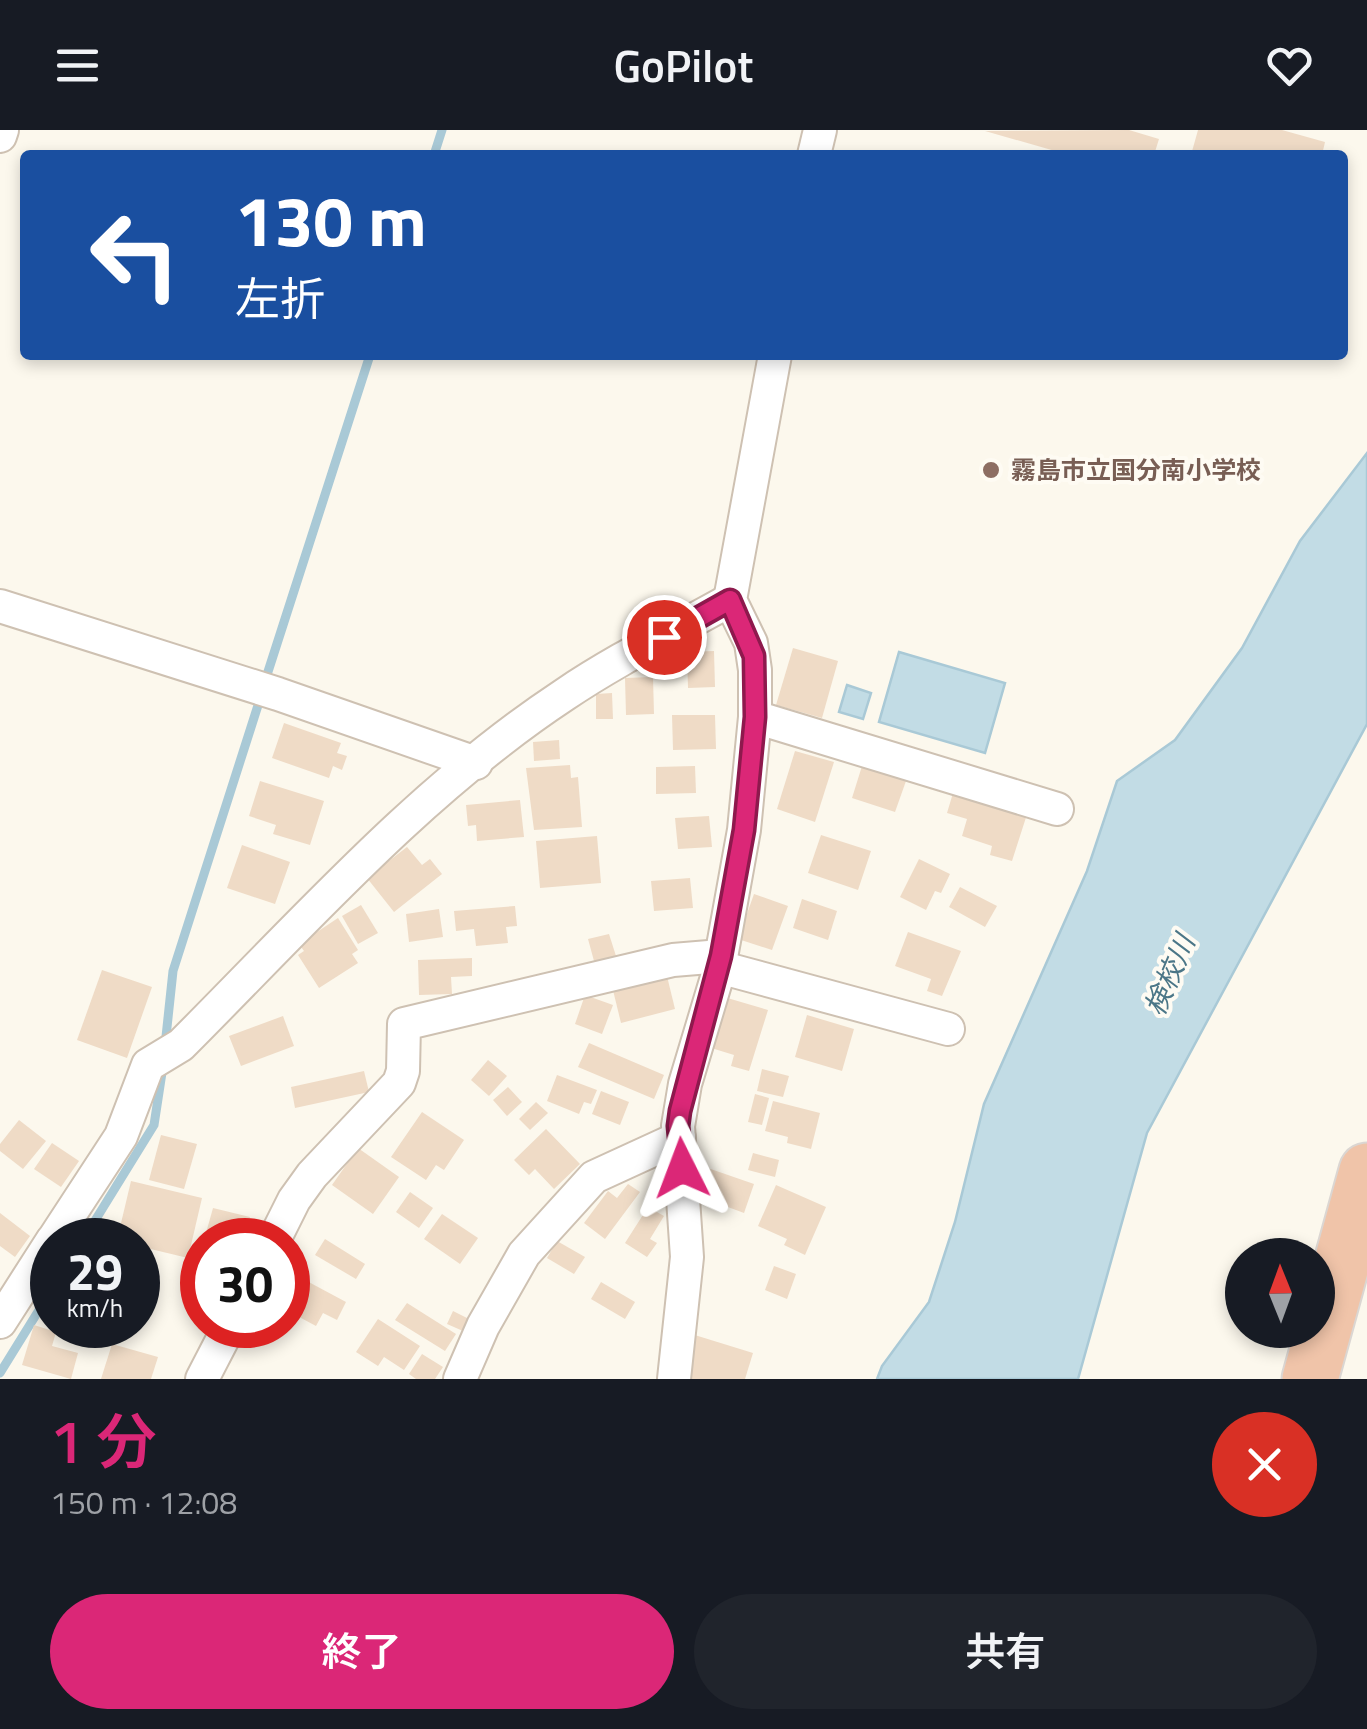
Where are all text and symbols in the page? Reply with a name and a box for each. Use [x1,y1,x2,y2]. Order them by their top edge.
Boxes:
text: GoPilot [614,31,753,99]
icon: menu [50,38,105,93]
icon: heart [1262,38,1317,93]
text: 130 m [235,167,427,273]
icon: left [70,190,200,320]
text: 左折 [235,264,325,332]
place label: 霧島市立国分南小学校 [1011,451,1261,489]
marker: 霧島市立国分南小学校 [980,459,1002,481]
pin [622,595,707,680]
icon: arrive [637,610,692,665]
water label: 検校川 [1133,925,1206,1022]
position arrow [630,1116,734,1220]
speed limit sign: 30 [180,1218,310,1348]
text: 29 [67,1233,123,1309]
north arrow [1225,1238,1335,1348]
map controls [1225,1238,1335,1348]
text: km/h [67,1289,123,1327]
text: 1 分 [50,1395,157,1486]
button: close [1212,1412,1317,1517]
text: 150 m · 12:08 [50,1478,237,1526]
button: 終了 [50,1594,674,1709]
button: 共有 [694,1594,1317,1709]

